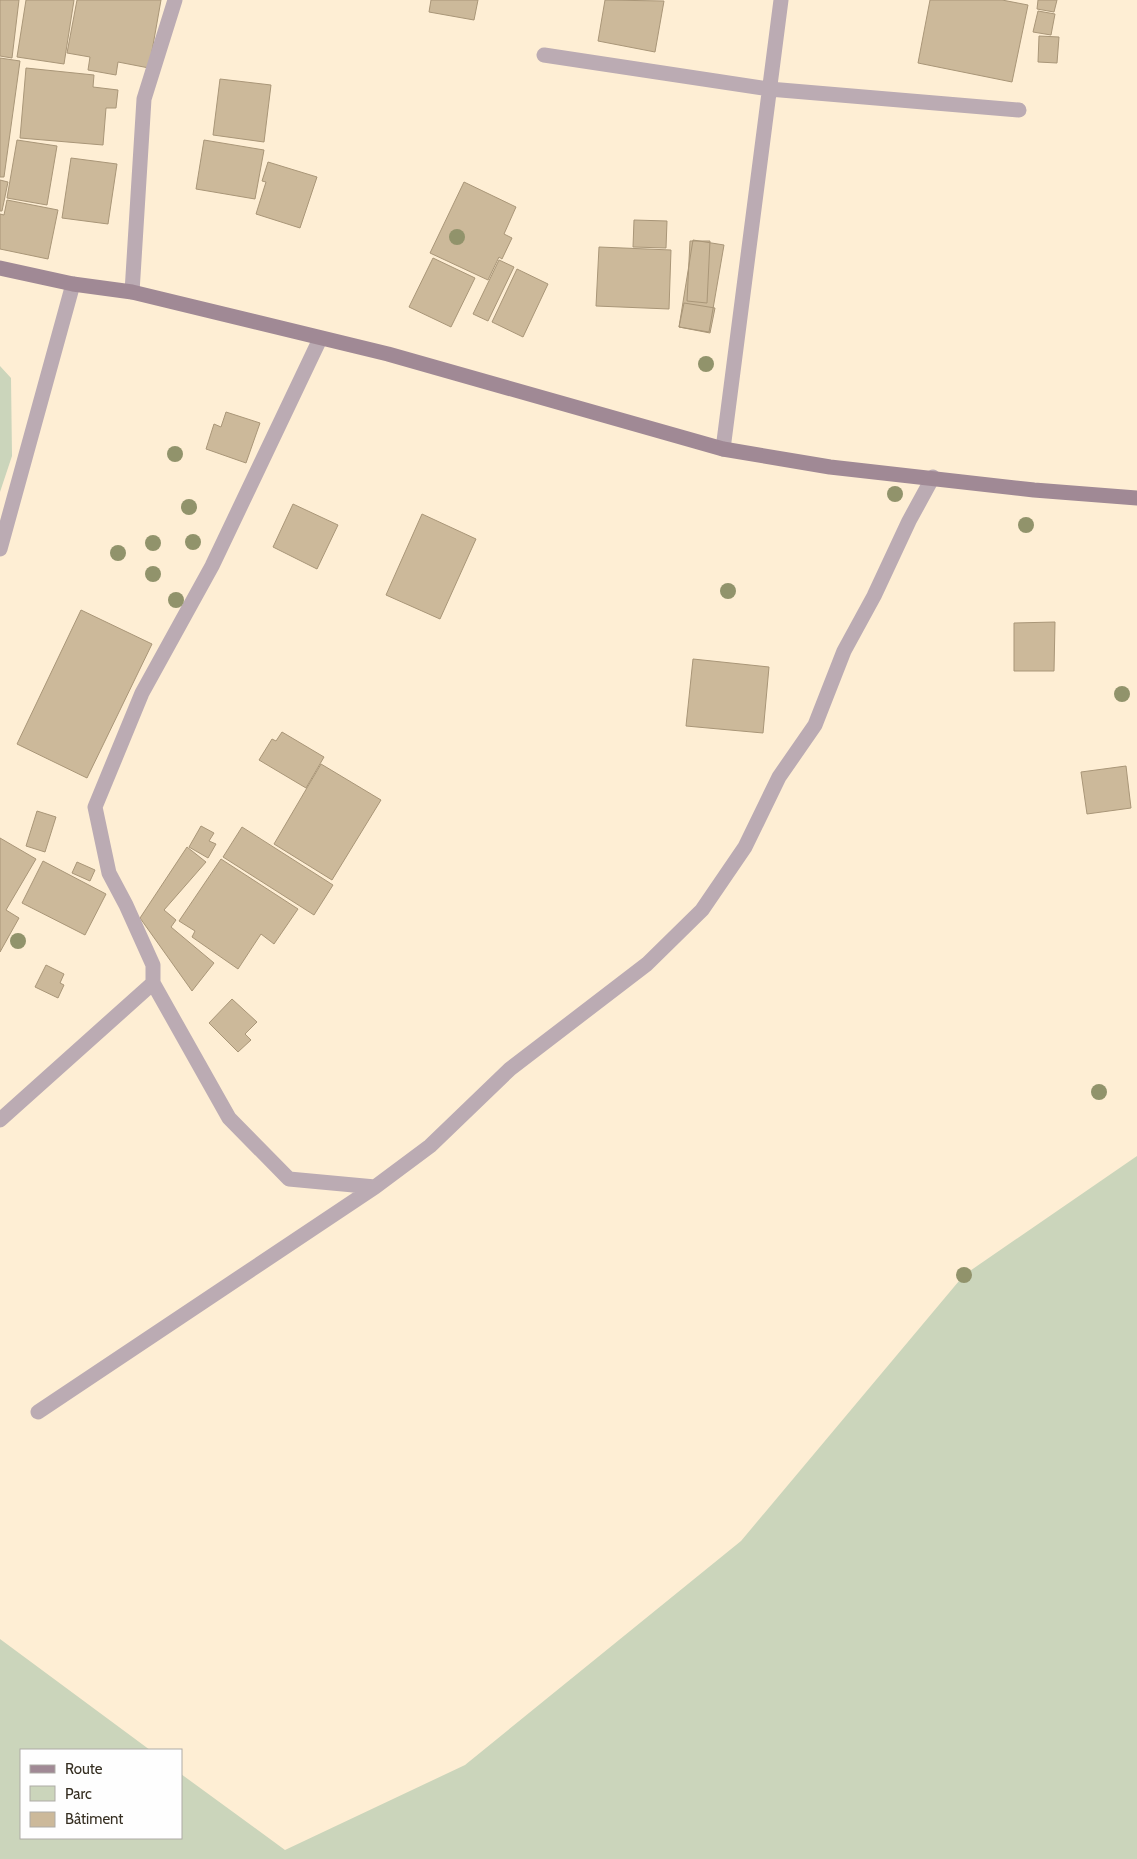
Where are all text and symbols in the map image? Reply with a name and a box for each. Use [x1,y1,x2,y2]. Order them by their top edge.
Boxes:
legend [20,1749,182,1839]
text: Route [65,1760,103,1778]
text: Parc [65,1785,92,1803]
text: Bâtiment [65,1810,123,1828]

